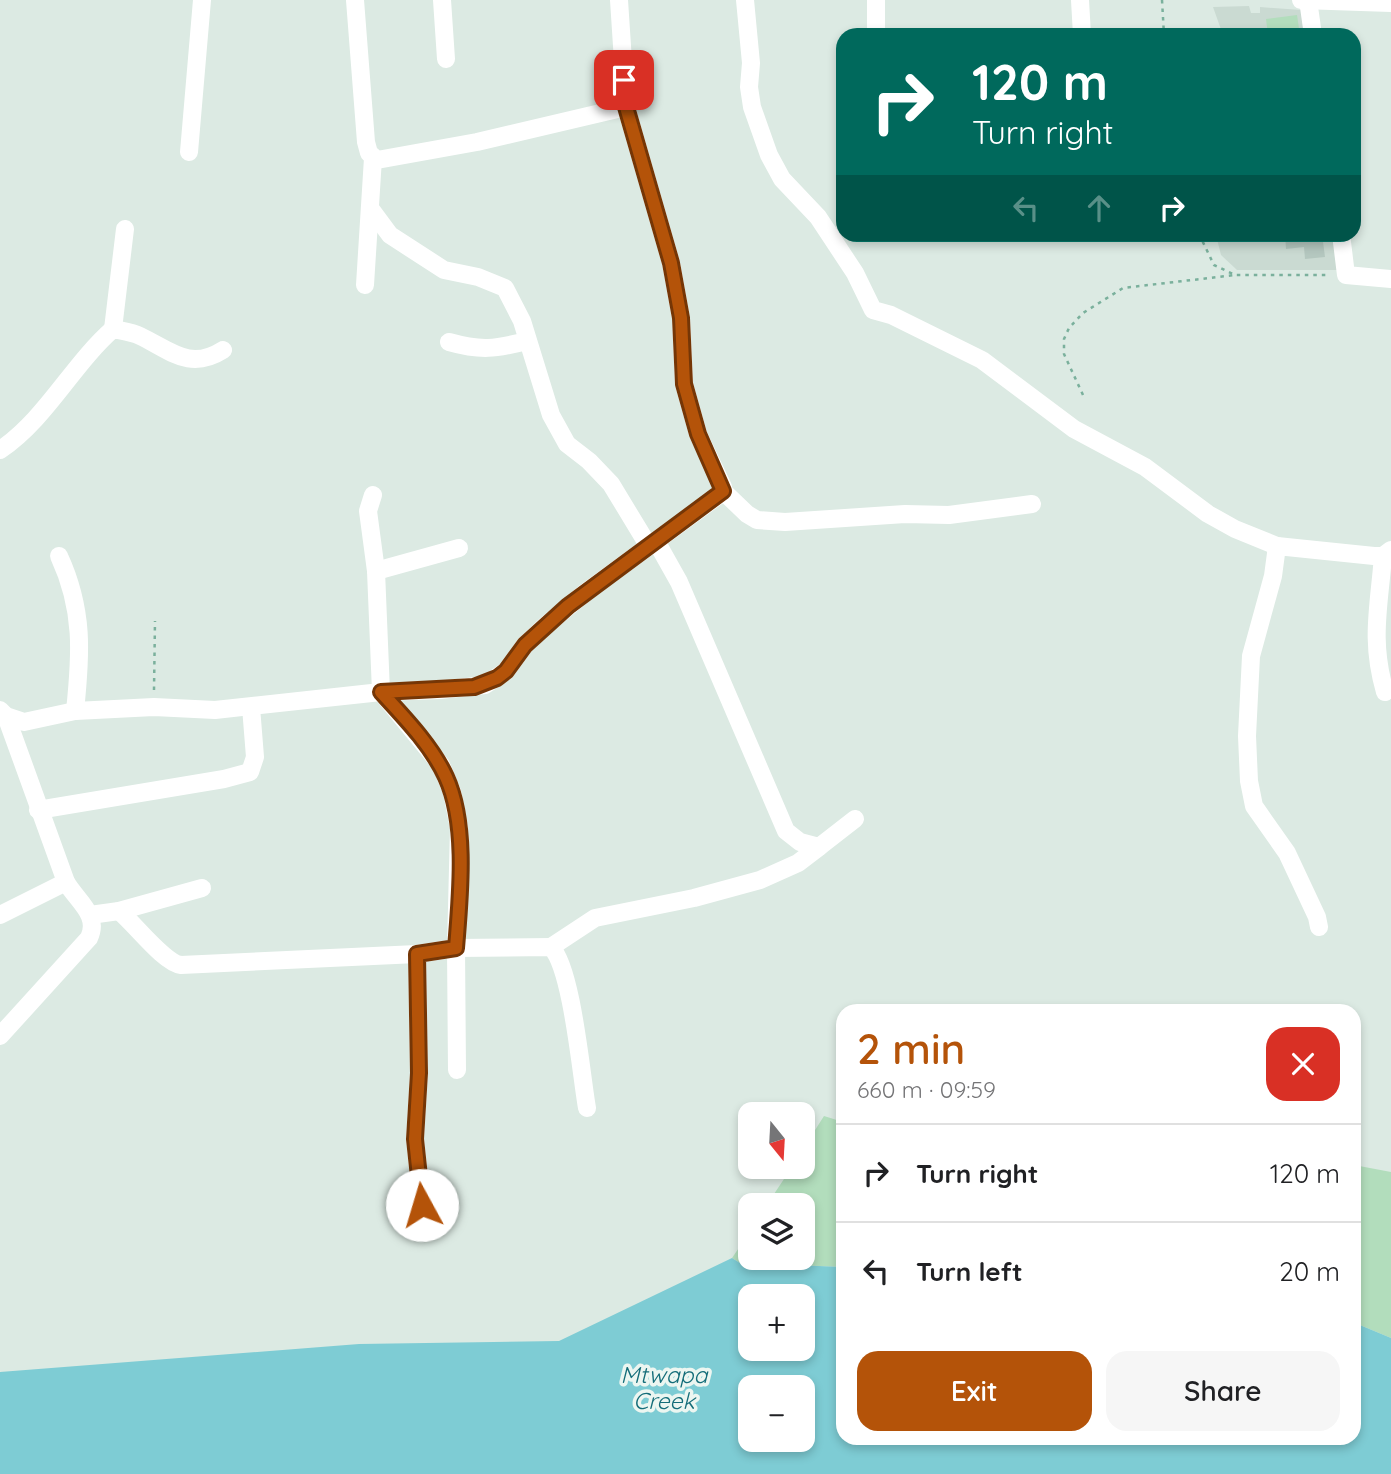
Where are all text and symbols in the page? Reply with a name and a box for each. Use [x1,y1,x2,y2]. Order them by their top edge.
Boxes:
pin [594,50,654,110]
text: 120 m [972,51,1108,112]
icon: right [857,56,948,147]
icon: arrive [605,61,643,99]
text: Turn right [972,112,1113,152]
icon: left [1007,189,1045,227]
icon: ahead [1080,189,1118,227]
icon: right [1153,189,1191,227]
text: 2 min [857,1022,965,1075]
button: close [1266,1027,1340,1101]
text: 660 m · 09:59 [857,1075,996,1104]
north arrow [738,1102,816,1180]
map controls [738,1102,815,1452]
icon: right [857,1154,895,1192]
text: Turn right [916,1157,1038,1190]
text: 120 m [1270,1157,1340,1190]
position arrow [385,1168,459,1242]
button: layers [738,1193,815,1270]
icon: left [857,1252,895,1290]
text: Turn left [916,1255,1023,1288]
text: 20 m [1279,1255,1340,1288]
button: + [738,1284,815,1361]
button: Exit [857,1351,1092,1431]
button: Share [1106,1351,1340,1431]
water label: Mtwapa Creek [621,1360,709,1415]
button: − [738,1375,815,1452]

